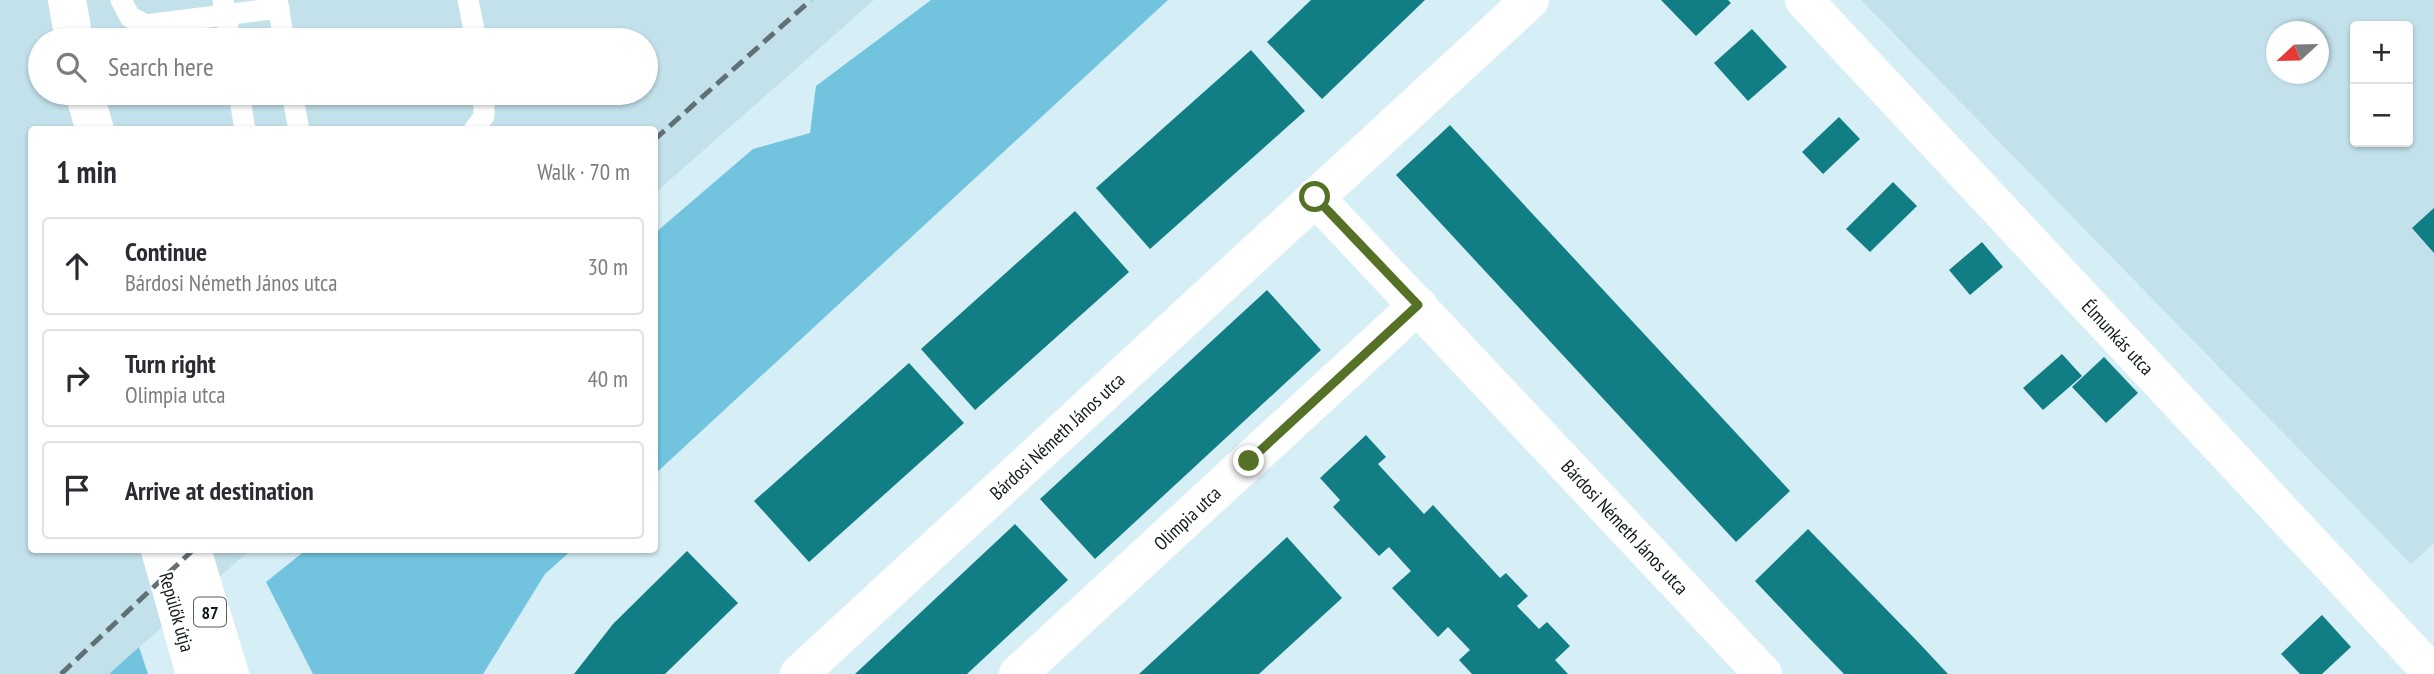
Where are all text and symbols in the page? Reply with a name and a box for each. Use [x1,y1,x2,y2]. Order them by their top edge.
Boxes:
north arrow [2266,21,2329,84]
map controls [2350,21,2413,147]
button: + [2350,21,2413,84]
search box [28,28,658,105]
icon: search [52,48,90,86]
text: Search here [108,50,214,83]
button: − [2350,84,2413,147]
text: 1 min [56,152,117,191]
text: Walk · 70 m [537,157,630,186]
route start [1299,181,1330,212]
text: Continue [125,235,207,268]
icon: ahead [58,247,96,285]
text: 30 m [587,252,628,281]
text: Bárdosi Németh János utca [125,268,337,297]
street label: Élmunkás utca [2077,294,2159,380]
text: Turn right [125,347,216,380]
icon: right [58,359,96,397]
text: 40 m [587,364,628,393]
street label: Bárdosi Németh János utca [985,367,1129,505]
text: Olimpia utca [125,380,226,409]
route end [1233,445,1264,476]
street label: Bárdosi Németh János utca [1556,455,1694,599]
icon: arrive [58,471,96,509]
text: Arrive at destination [125,474,314,507]
street label: Olimpia utca [1148,481,1226,555]
street label: Repülők útja [154,570,200,654]
road number: 87 [194,598,226,626]

